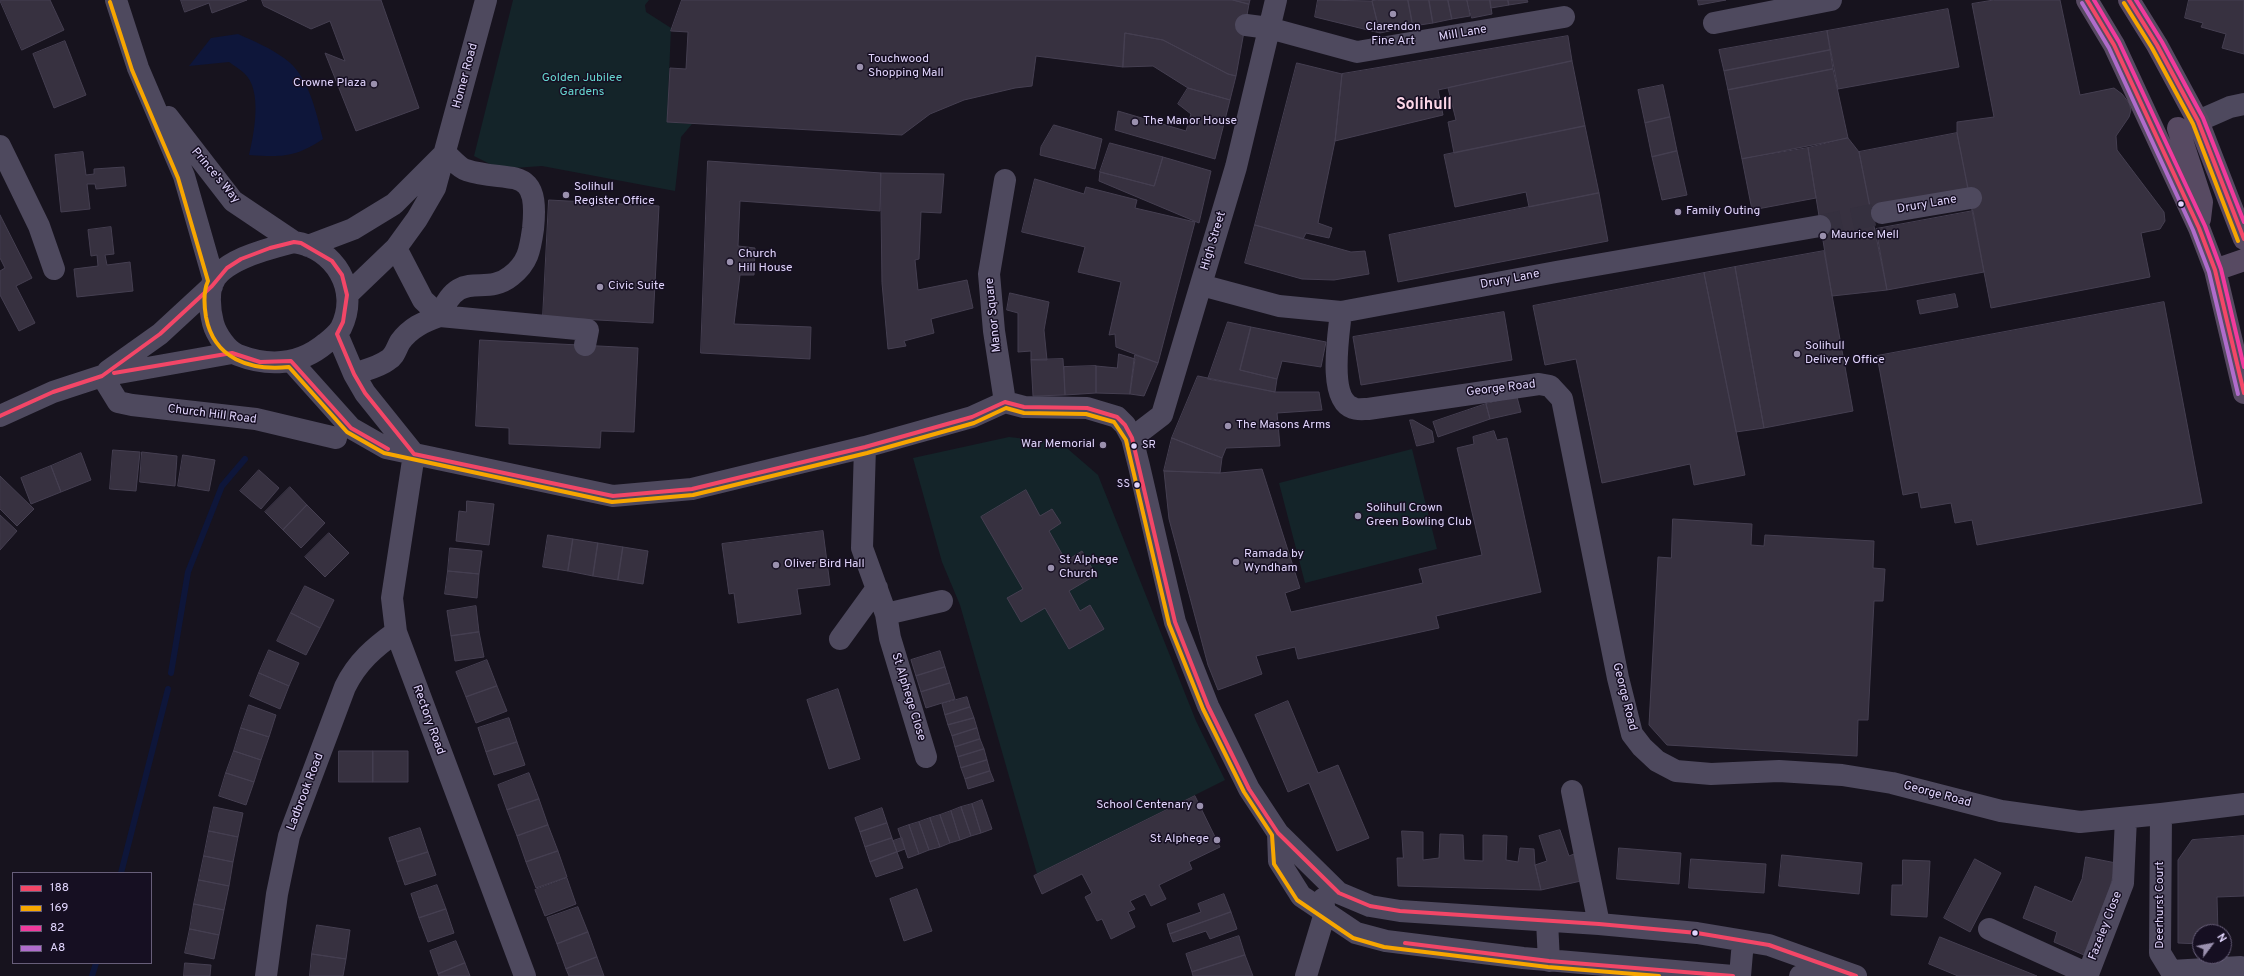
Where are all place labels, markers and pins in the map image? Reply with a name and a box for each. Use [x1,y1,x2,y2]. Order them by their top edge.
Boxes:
marker: Clarendon Fine Art [1388,9,1398,19]
place label: Clarendon Fine Art [1365,21,1421,49]
place label: Touchwood Shopping Mall [868,53,944,81]
marker: Touchwood Shopping Mall [855,62,865,72]
place label: Crowne Plaza [293,77,366,91]
marker: Crowne Plaza [369,79,379,89]
place label: The Manor House [1143,115,1237,129]
marker: The Manor House [1130,117,1140,127]
place label: Solihull Register Office [574,181,655,209]
marker: Solihull Register Office [561,190,571,200]
unlabelled marker [2176,199,2186,209]
place label: Family Outing [1686,205,1760,219]
marker: Family Outing [1673,207,1683,217]
place label: Maurice Mell [1831,229,1899,243]
marker: Maurice Mell [1818,231,1828,241]
place label: Church Hill House [738,248,792,276]
marker: Church Hill House [725,257,735,267]
place label: Civic Suite [608,280,665,294]
marker: Civic Suite [595,282,605,292]
place label: Solihull Delivery Office [1805,340,1885,368]
marker: Solihull Delivery Office [1792,349,1802,359]
place label: The Masons Arms [1236,419,1331,433]
marker: The Masons Arms [1223,421,1233,431]
place label: War Memorial [1021,438,1095,452]
place label: SR [1142,439,1156,453]
marker: War Memorial [1098,440,1108,450]
marker: SR [1129,441,1139,451]
place label: SS [1117,478,1130,492]
marker: SS [1132,480,1142,490]
place label: Solihull Crown Green Bowling Club [1366,502,1472,530]
marker: Solihull Crown Green Bowling Club [1353,511,1363,521]
place label: Ramada by Wyndham [1244,548,1304,576]
place label: St Alphege Church [1059,554,1118,582]
marker: Ramada by Wyndham [1231,557,1241,567]
place label: Oliver Bird Hall [784,558,865,572]
marker: Oliver Bird Hall [771,560,781,570]
marker: St Alphege Church [1046,563,1056,573]
place label: School Centenary [1096,799,1192,813]
marker: School Centenary [1195,801,1205,811]
place label: St Alphege [1150,833,1209,847]
marker: St Alphege [1212,835,1222,845]
unlabelled marker [1690,928,1700,938]

